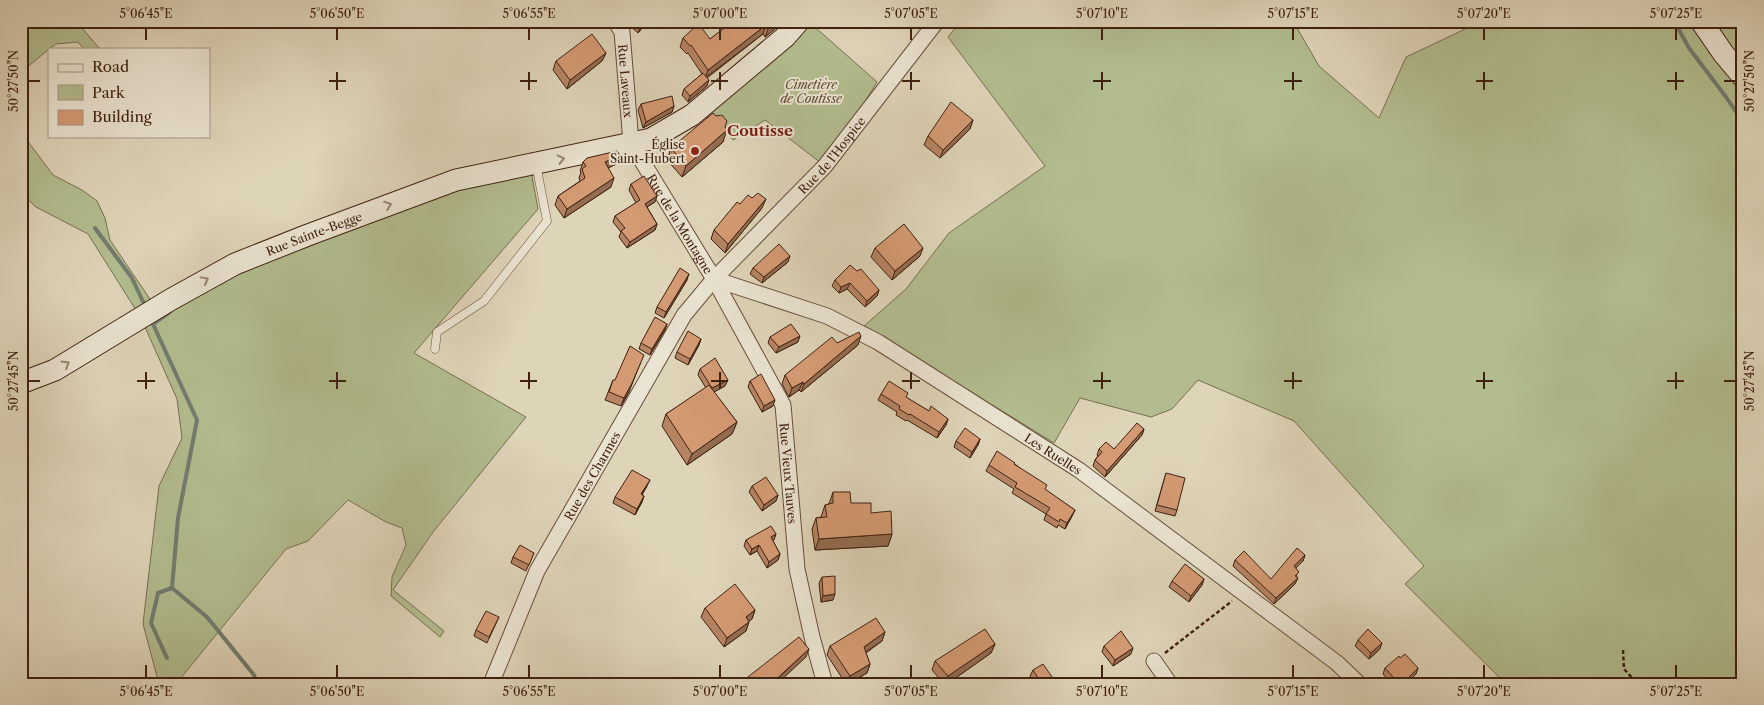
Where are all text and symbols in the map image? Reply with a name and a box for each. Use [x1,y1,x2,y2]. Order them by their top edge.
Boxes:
text: 5°06'45"E [119,6,173,21]
text: 5°06'50"E [310,6,364,21]
text: 5°06'55"E [502,6,556,21]
text: 5°07'00"E [693,6,747,21]
text: 5°07'05"E [884,6,938,21]
text: 5°07'10"E [1076,6,1128,21]
text: 5°07'15"E [1268,6,1318,21]
text: 5°07'20"E [1457,6,1511,21]
text: 5°07'25"E [1650,6,1702,21]
street label: Rue Laveaux [616,43,636,118]
legend [48,48,210,138]
text: 50°27'50"N [6,50,21,112]
text: 50°27'50"N [1742,50,1757,112]
text: Road [92,57,129,76]
park label: Cimetière de Coutisse [780,77,843,106]
text: Park [92,83,126,102]
text: Building [92,107,152,126]
street label: Rue de l'Hospice [795,113,868,197]
district label: Coutisse [727,121,793,140]
place label: Église Saint-Hubert [610,136,686,166]
marker: Église Saint-Hubert [689,145,701,157]
one-way arrow [556,154,565,164]
street label: Rue de la Montagne [644,171,717,277]
one-way arrow [383,201,391,211]
street label: Rue Sainte-Begge [264,208,364,258]
one-way arrow [200,277,209,287]
text: 50°27'45"N [6,351,21,411]
text: 50°27'45"N [1742,351,1757,411]
one-way arrow [60,360,69,370]
street label: Rue Vieux Tauves [777,422,801,525]
street label: Rue des Charmes [560,429,623,523]
street label: Les Ruelles [1022,430,1085,477]
text: 5°06'45"E [119,684,173,699]
text: 5°06'50"E [310,684,364,699]
text: 5°06'55"E [502,684,556,699]
text: 5°07'00"E [693,684,747,699]
text: 5°07'05"E [884,684,938,699]
text: 5°07'10"E [1076,684,1128,699]
text: 5°07'15"E [1268,684,1318,699]
text: 5°07'20"E [1457,684,1511,699]
text: 5°07'25"E [1650,684,1702,699]

